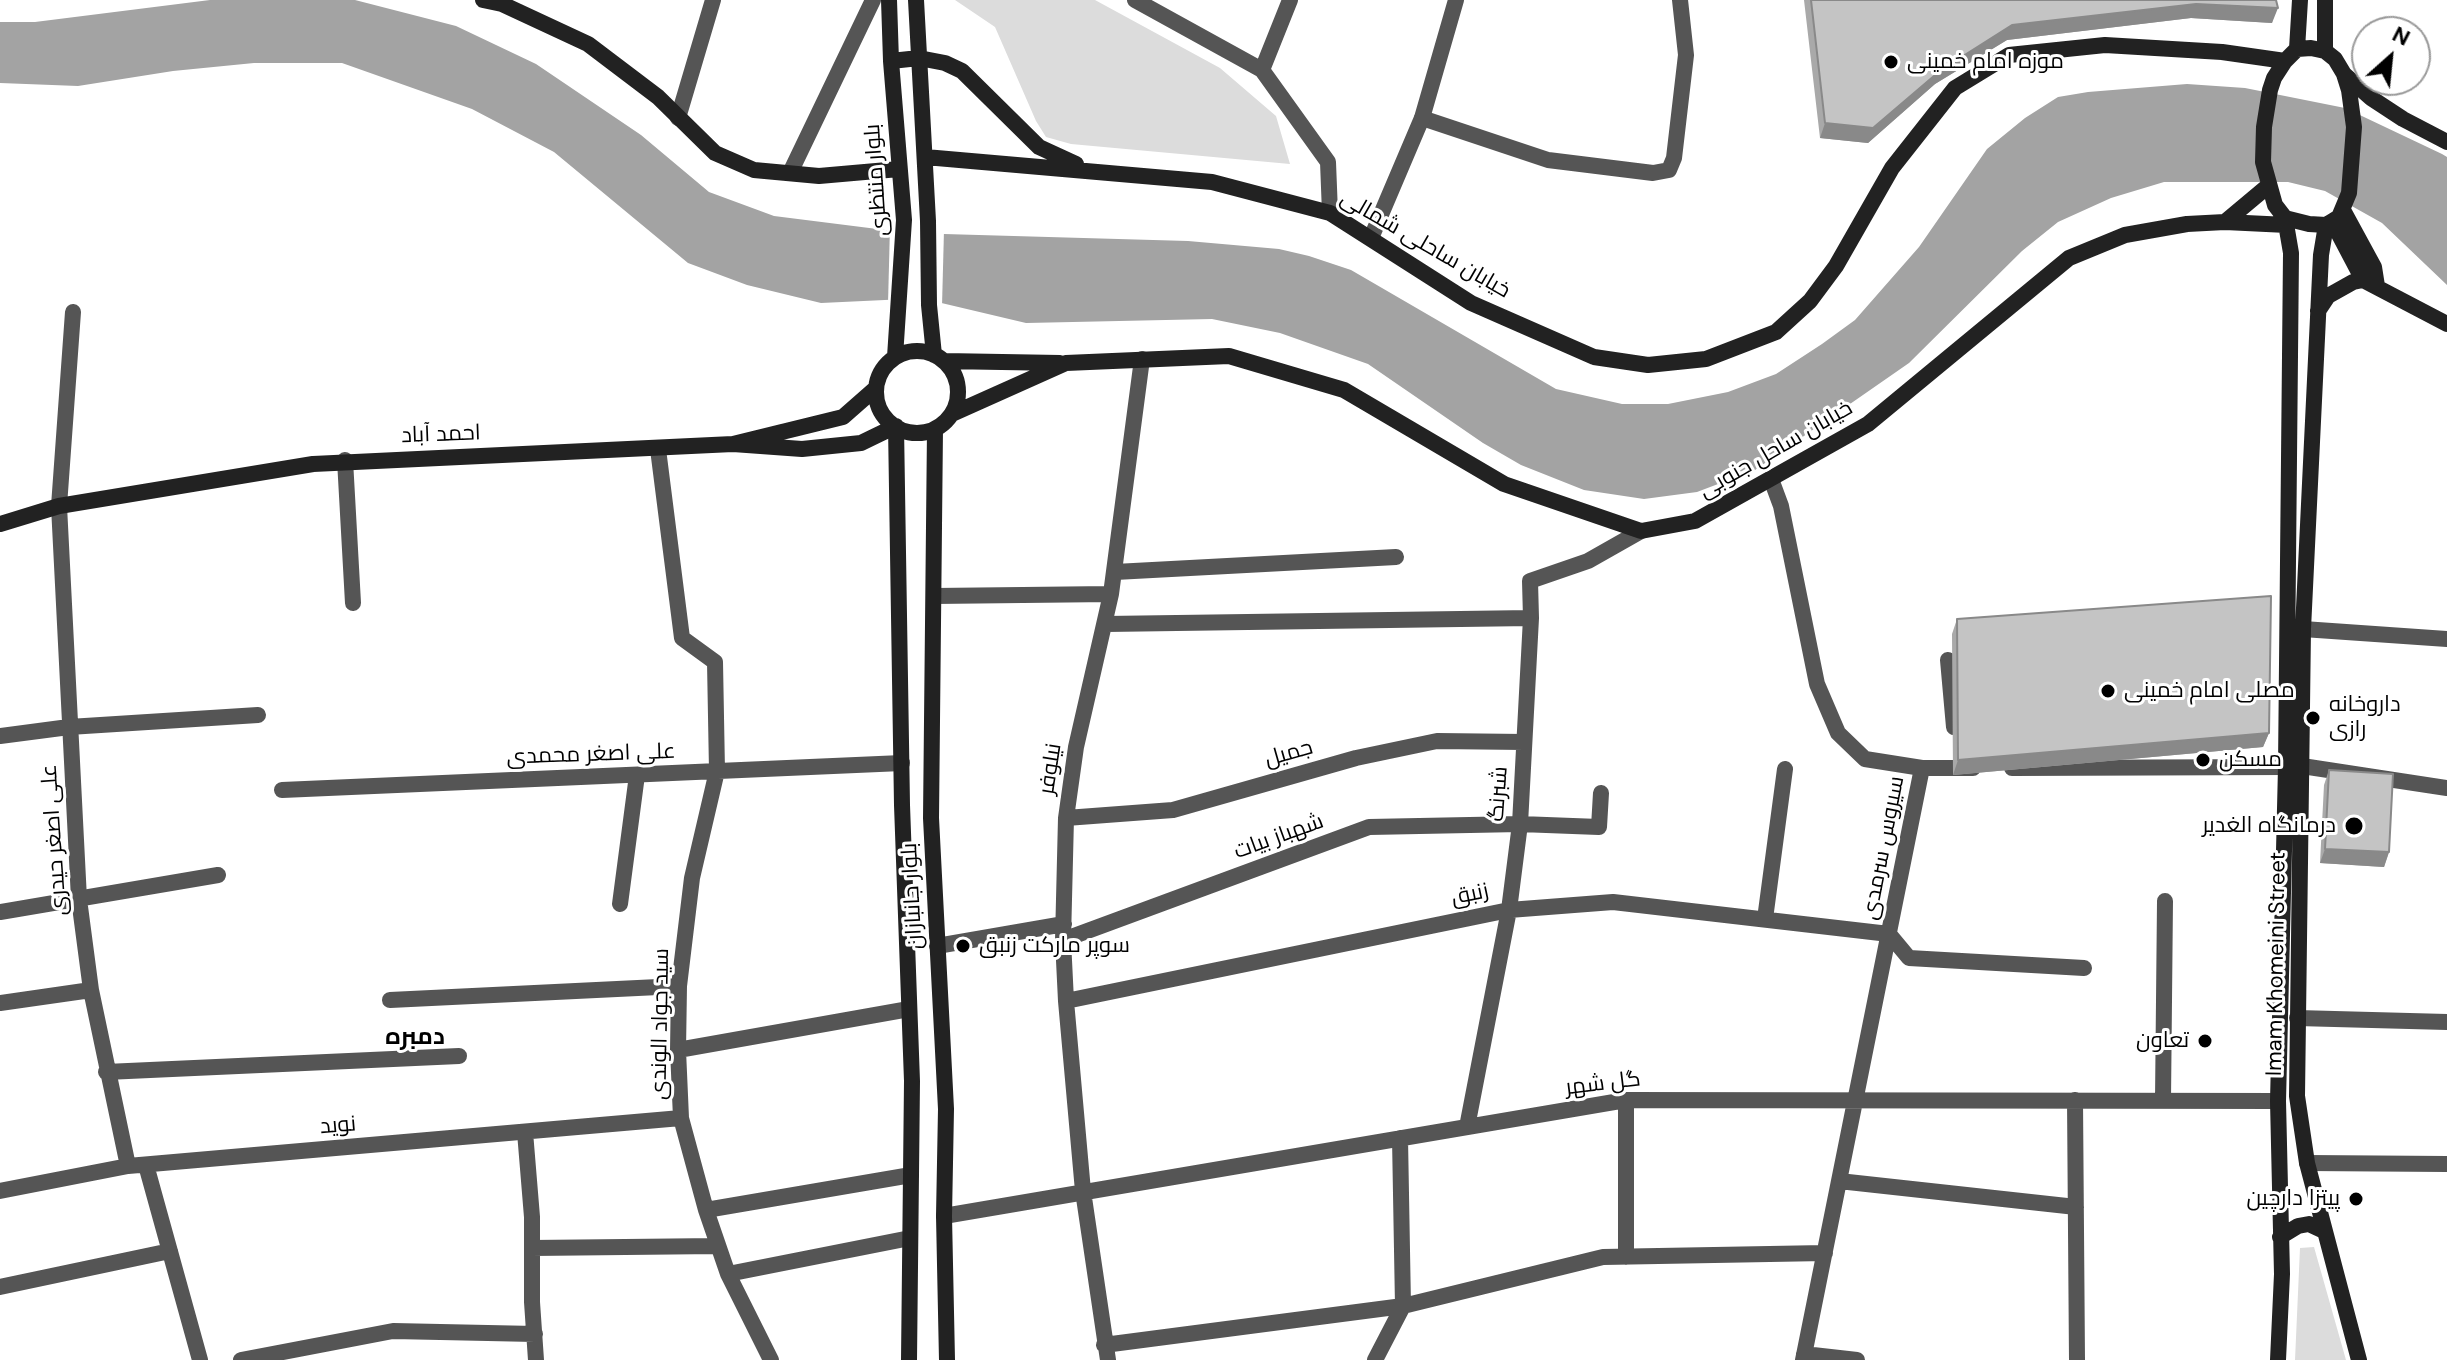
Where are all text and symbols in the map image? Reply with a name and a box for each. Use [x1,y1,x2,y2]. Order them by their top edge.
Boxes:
north arrow [2351,16,2431,96]
text: N [2387,19,2415,53]
place label: موزه امام خمینی [1907,49,2064,75]
marker: موزه امام خمینی [1882,53,1900,71]
street label: بلوار منتظری [860,123,894,237]
street label: خیابان ساحلی شمالی [1335,186,1515,304]
street label: خیابان ساحل جنوبی [1695,395,1857,505]
street label: احمد آباد [401,420,481,450]
place label: مصلی امام خمینی [2124,678,2295,704]
marker: مصلی امام خمینی [2099,682,2117,700]
place label: داروخانه رازی [2329,692,2401,744]
marker: داروخانه رازی [2304,709,2322,727]
street label: جمیل [1262,735,1316,773]
street label: علی اصغر محمدی [506,739,676,771]
street label: نیلوفر [1034,741,1068,797]
place label: مسکن [2219,747,2282,773]
marker: مسکن [2194,751,2212,769]
street label: علی اصغر حیدری [37,764,73,916]
street label: شبرنگ [1484,766,1514,822]
street label: سیروس سرمدی [1857,774,1911,922]
street label: شهباز بیات [1231,809,1327,865]
place label: درمانگاه الغدیر [2202,813,2336,839]
marker: درمانگاه الغدیر [2343,815,2365,837]
street label: بلوار جانبازان [897,842,929,950]
street label: Imam Khomeini Street [2262,852,2292,1076]
street label: زنبق [1449,878,1491,912]
place label: سوپر مارکت زنبق [979,933,1130,959]
marker: سوپر مارکت زنبق [954,937,972,955]
street label: سید جواد الوندی [646,948,676,1100]
district label: دمبره [385,1024,445,1052]
place label: تعاون [2136,1028,2189,1054]
marker: تعاون [2196,1032,2214,1050]
street label: گل شهر [1564,1066,1642,1102]
street label: نوید [319,1111,357,1141]
place label: پیتزا دارچین [2246,1186,2340,1212]
marker: پیتزا دارچین [2347,1190,2365,1208]

